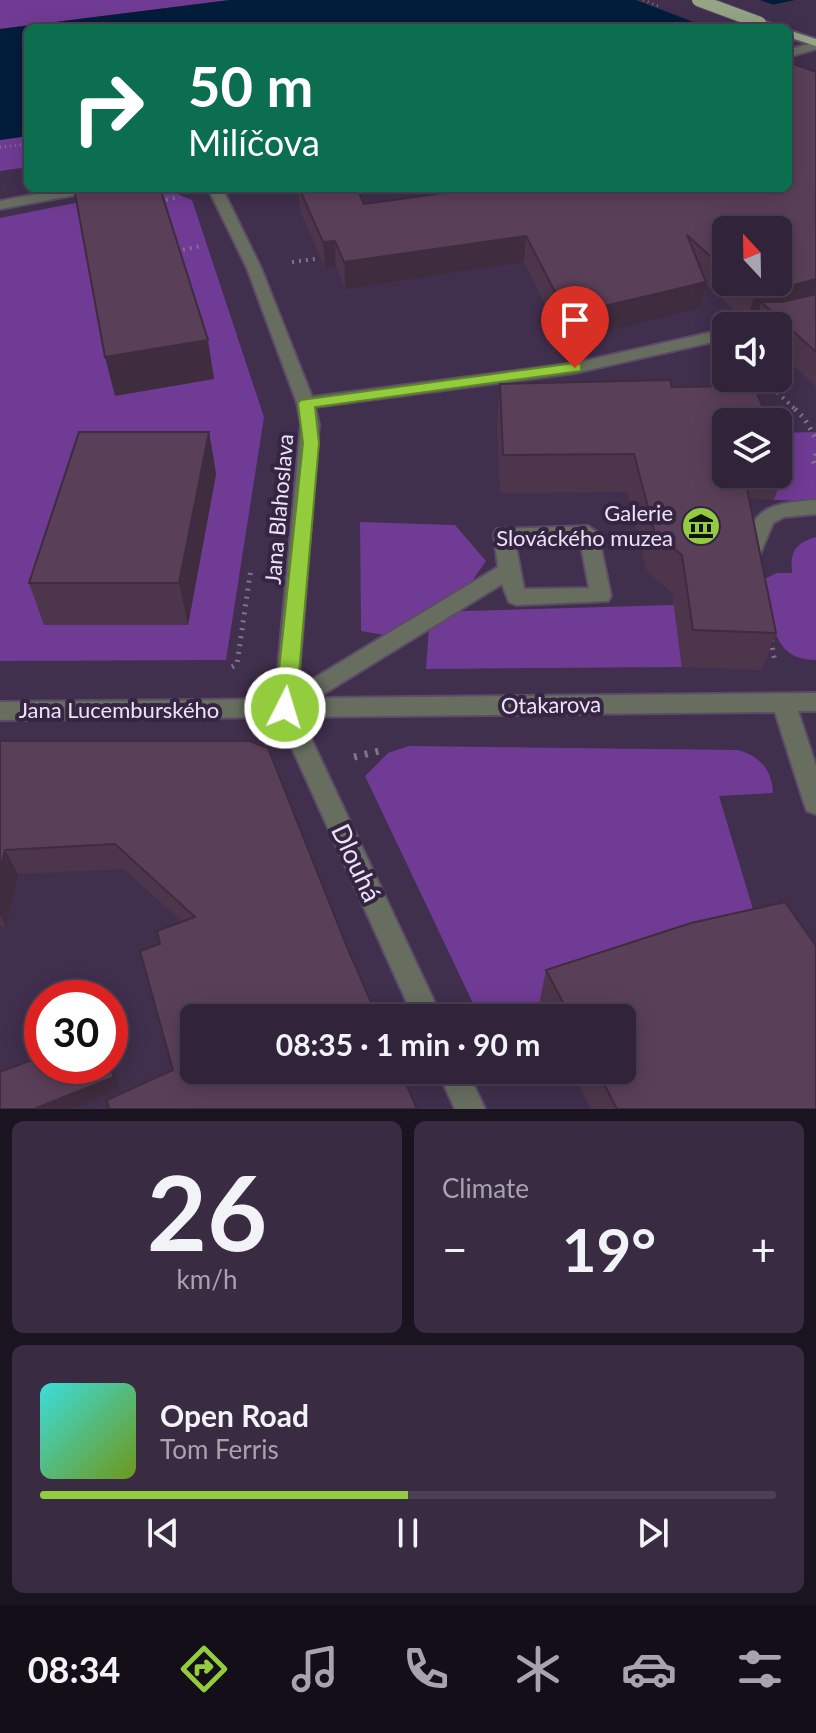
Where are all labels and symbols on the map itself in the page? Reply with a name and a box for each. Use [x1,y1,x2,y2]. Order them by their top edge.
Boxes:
north arrow [712,216,792,296]
pin [541,286,609,368]
street label: Jana Blahoslava [258,433,299,585]
place label: Galerie Slováckého muzea [496,499,673,551]
museum icon: Galerie Slováckého muzea [680,505,722,547]
position arrow [243,666,327,750]
street label: Otakarova [501,690,601,719]
street label: Jana Lucemburského [19,696,219,723]
street label: Dlouhá [325,819,389,907]
speed limit sign: 30 [24,980,128,1084]

